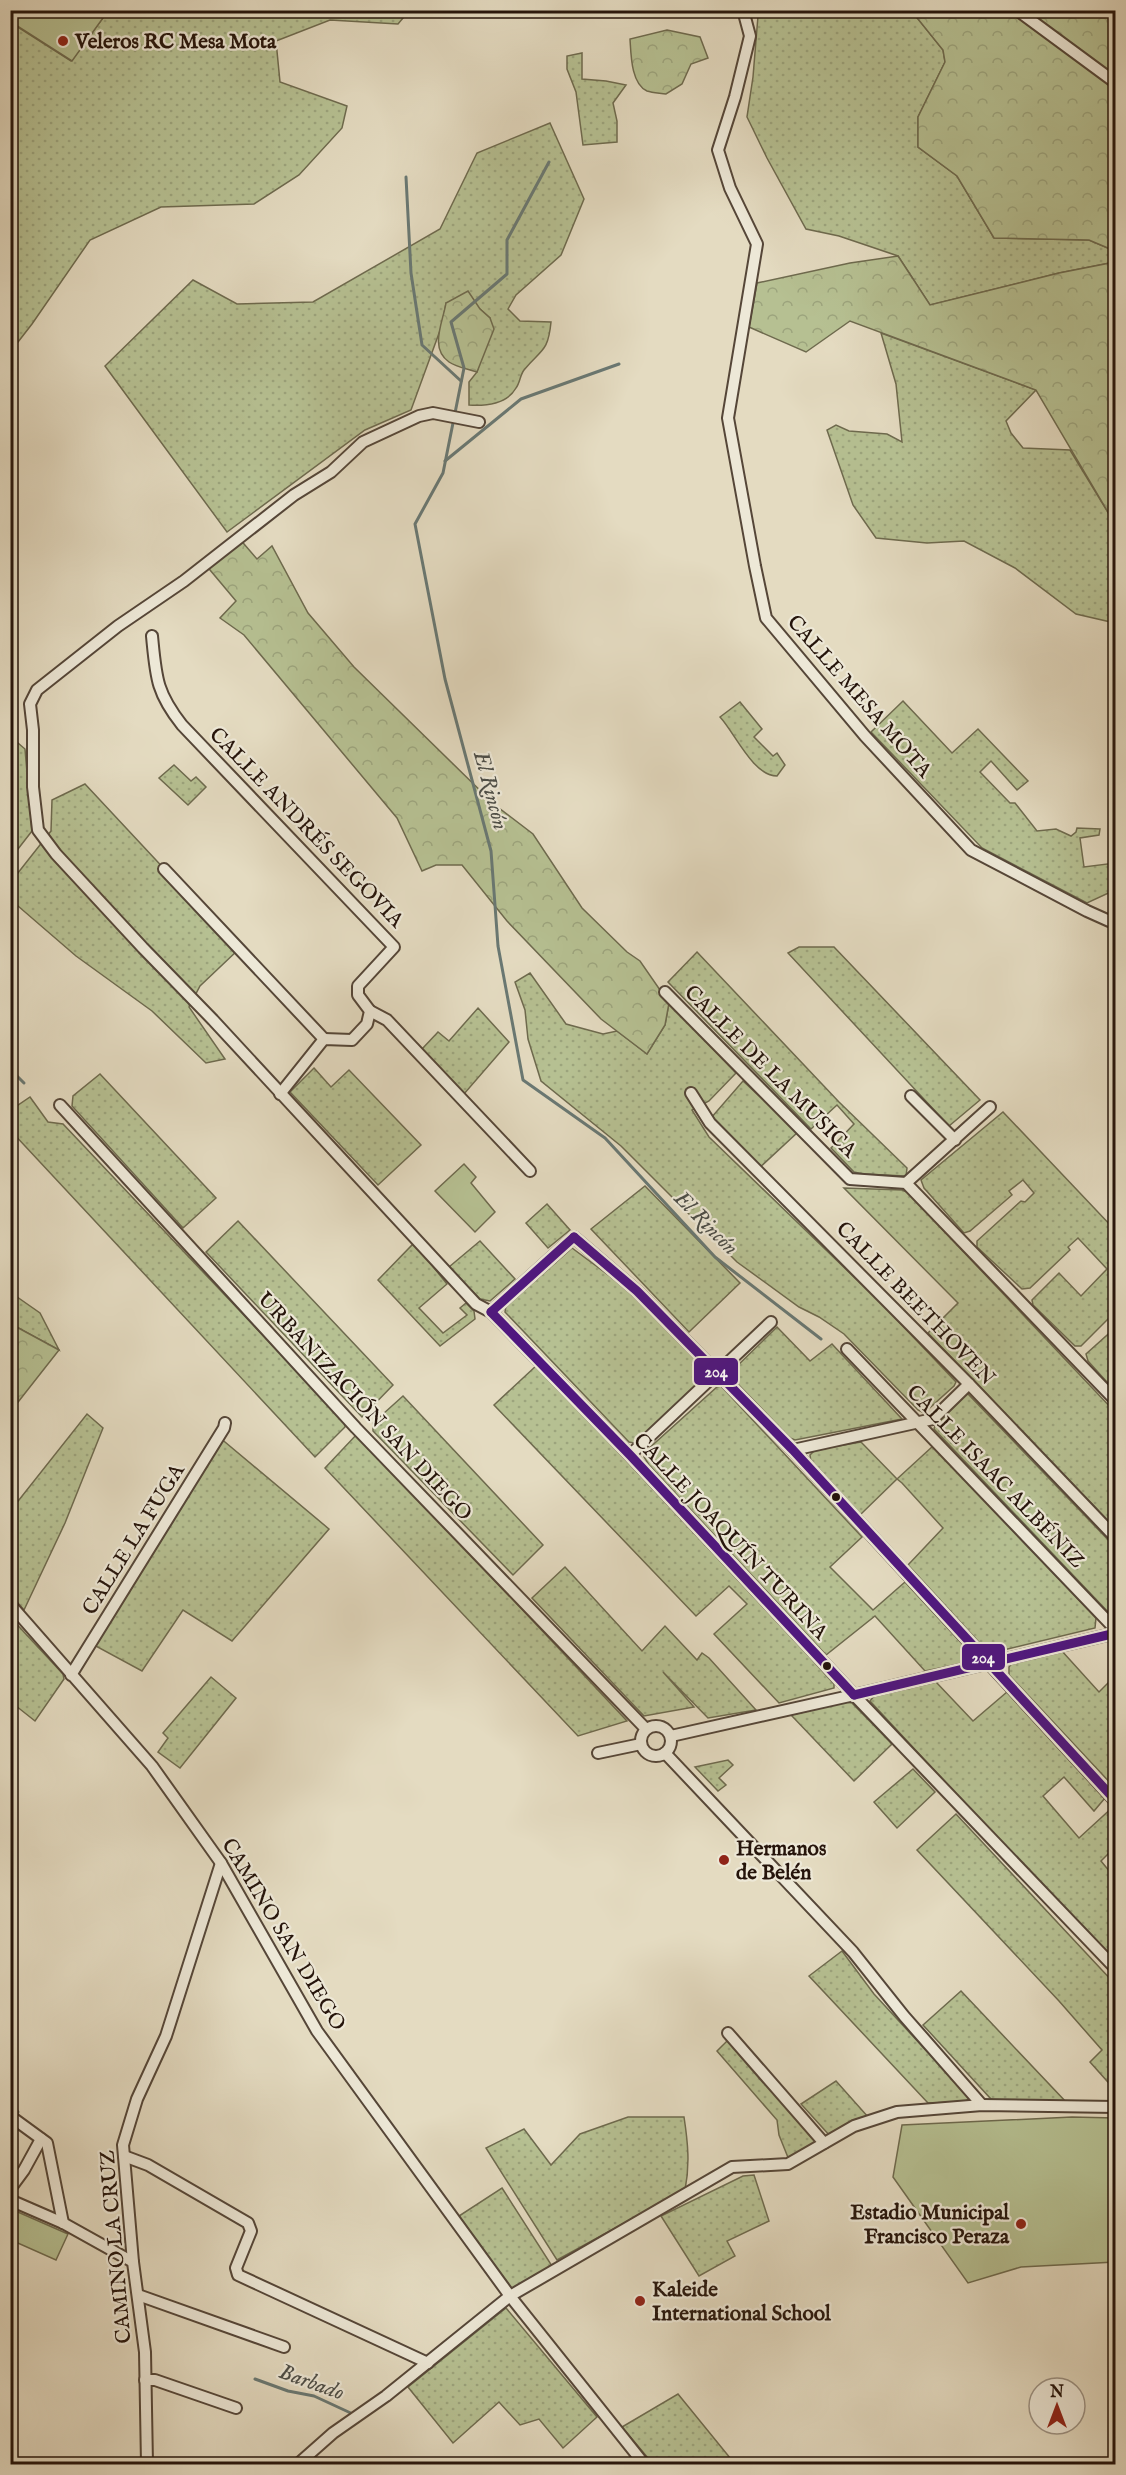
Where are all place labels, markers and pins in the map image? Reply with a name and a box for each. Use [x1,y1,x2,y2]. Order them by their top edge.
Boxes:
place label: Veleros RC Mesa Mota [74,29,277,56]
marker: Veleros RC Mesa Mota [56,34,70,48]
unlabelled marker [830,1491,842,1503]
unlabelled marker [821,1660,833,1672]
place label: Hermanos de Belén [736,1836,826,1887]
marker: Hermanos de Belén [717,1853,731,1867]
place label: Estadio Municipal Francisco Peraza [850,2200,1010,2251]
marker: Estadio Municipal Francisco Peraza [1014,2217,1028,2231]
place label: Kaleide International School [652,2277,832,2328]
marker: Kaleide International School [633,2294,647,2308]

